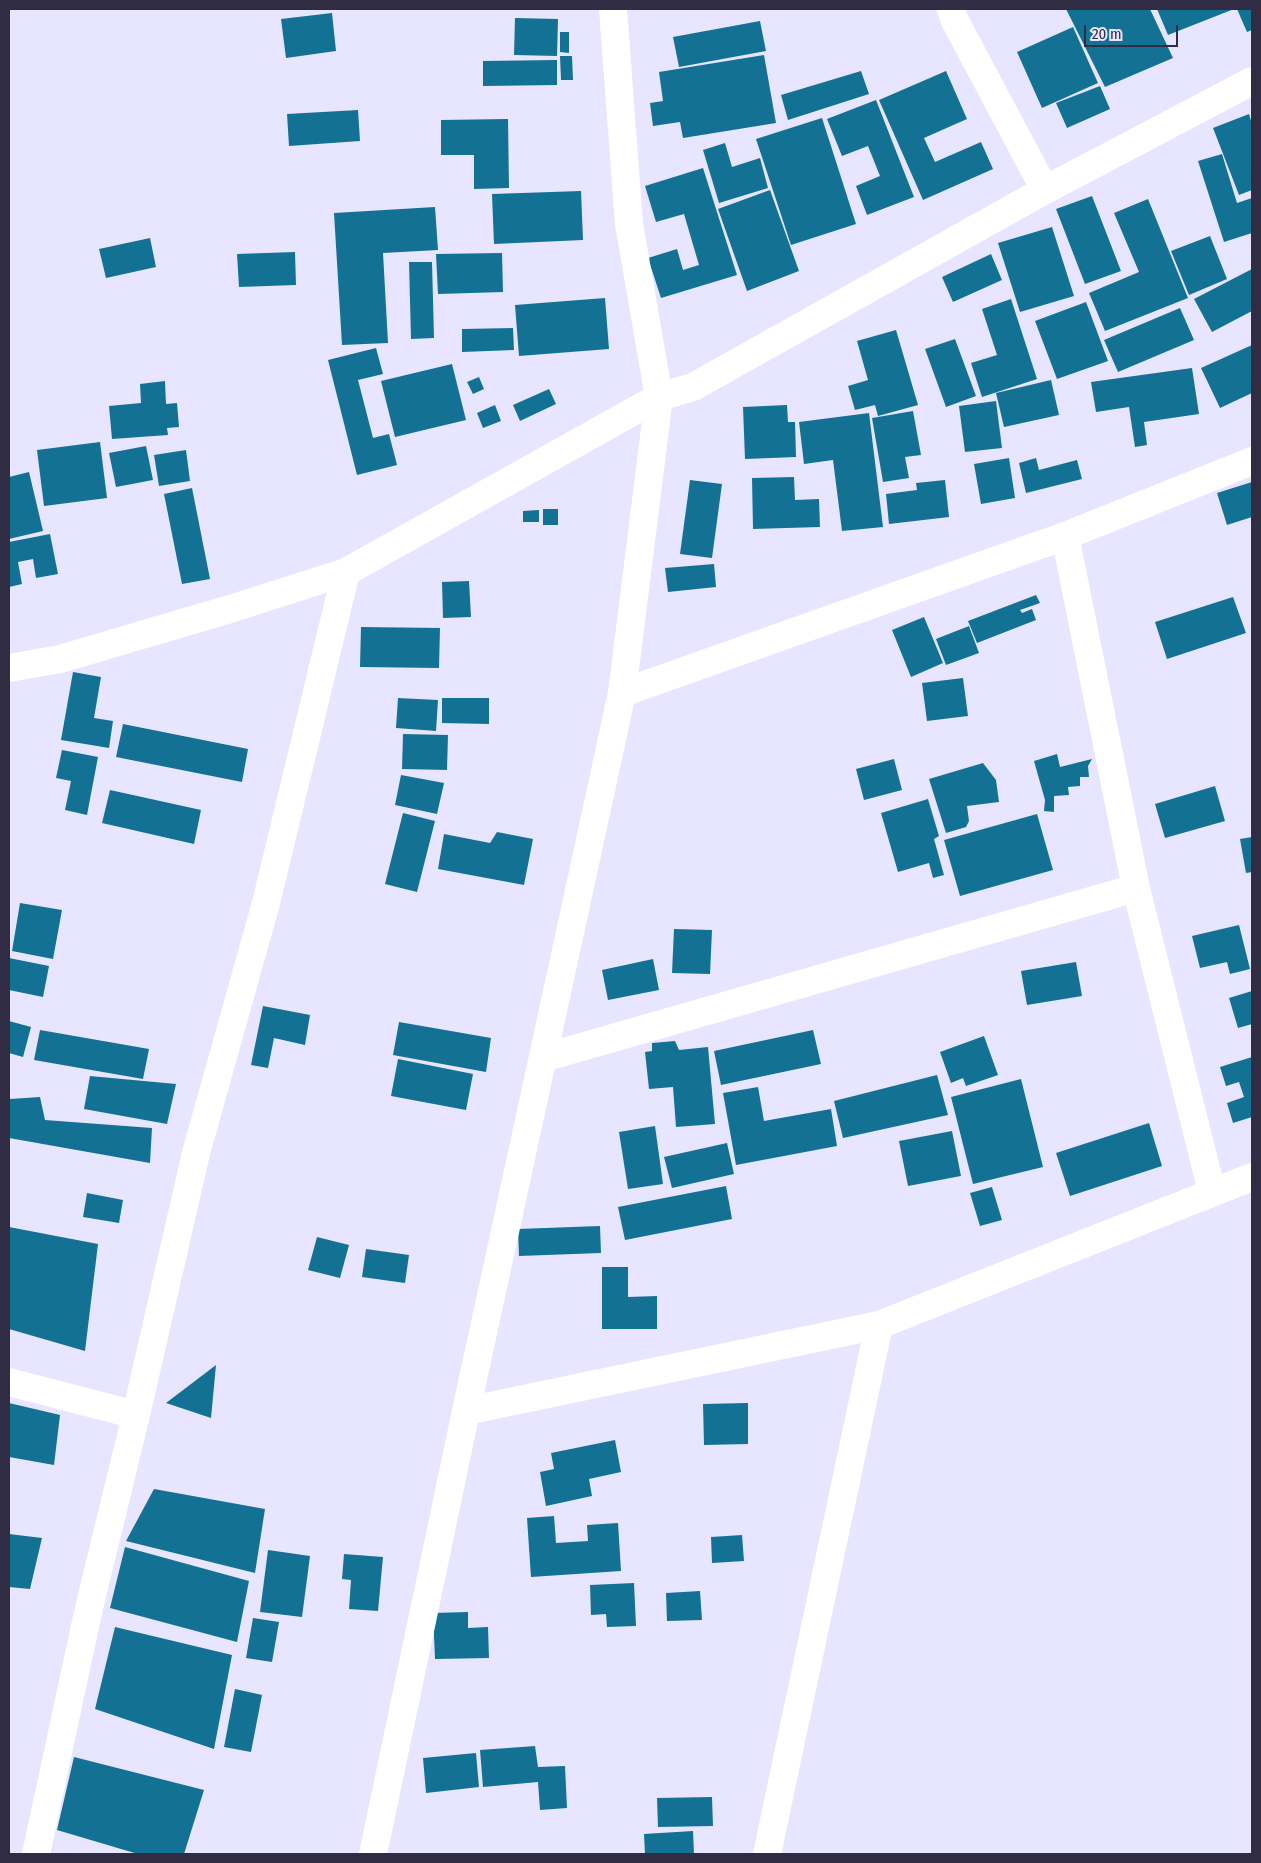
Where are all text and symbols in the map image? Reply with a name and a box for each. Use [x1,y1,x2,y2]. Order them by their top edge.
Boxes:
scale bar [1086,15,1180,47]
text: 20 m [1092,25,1122,43]

